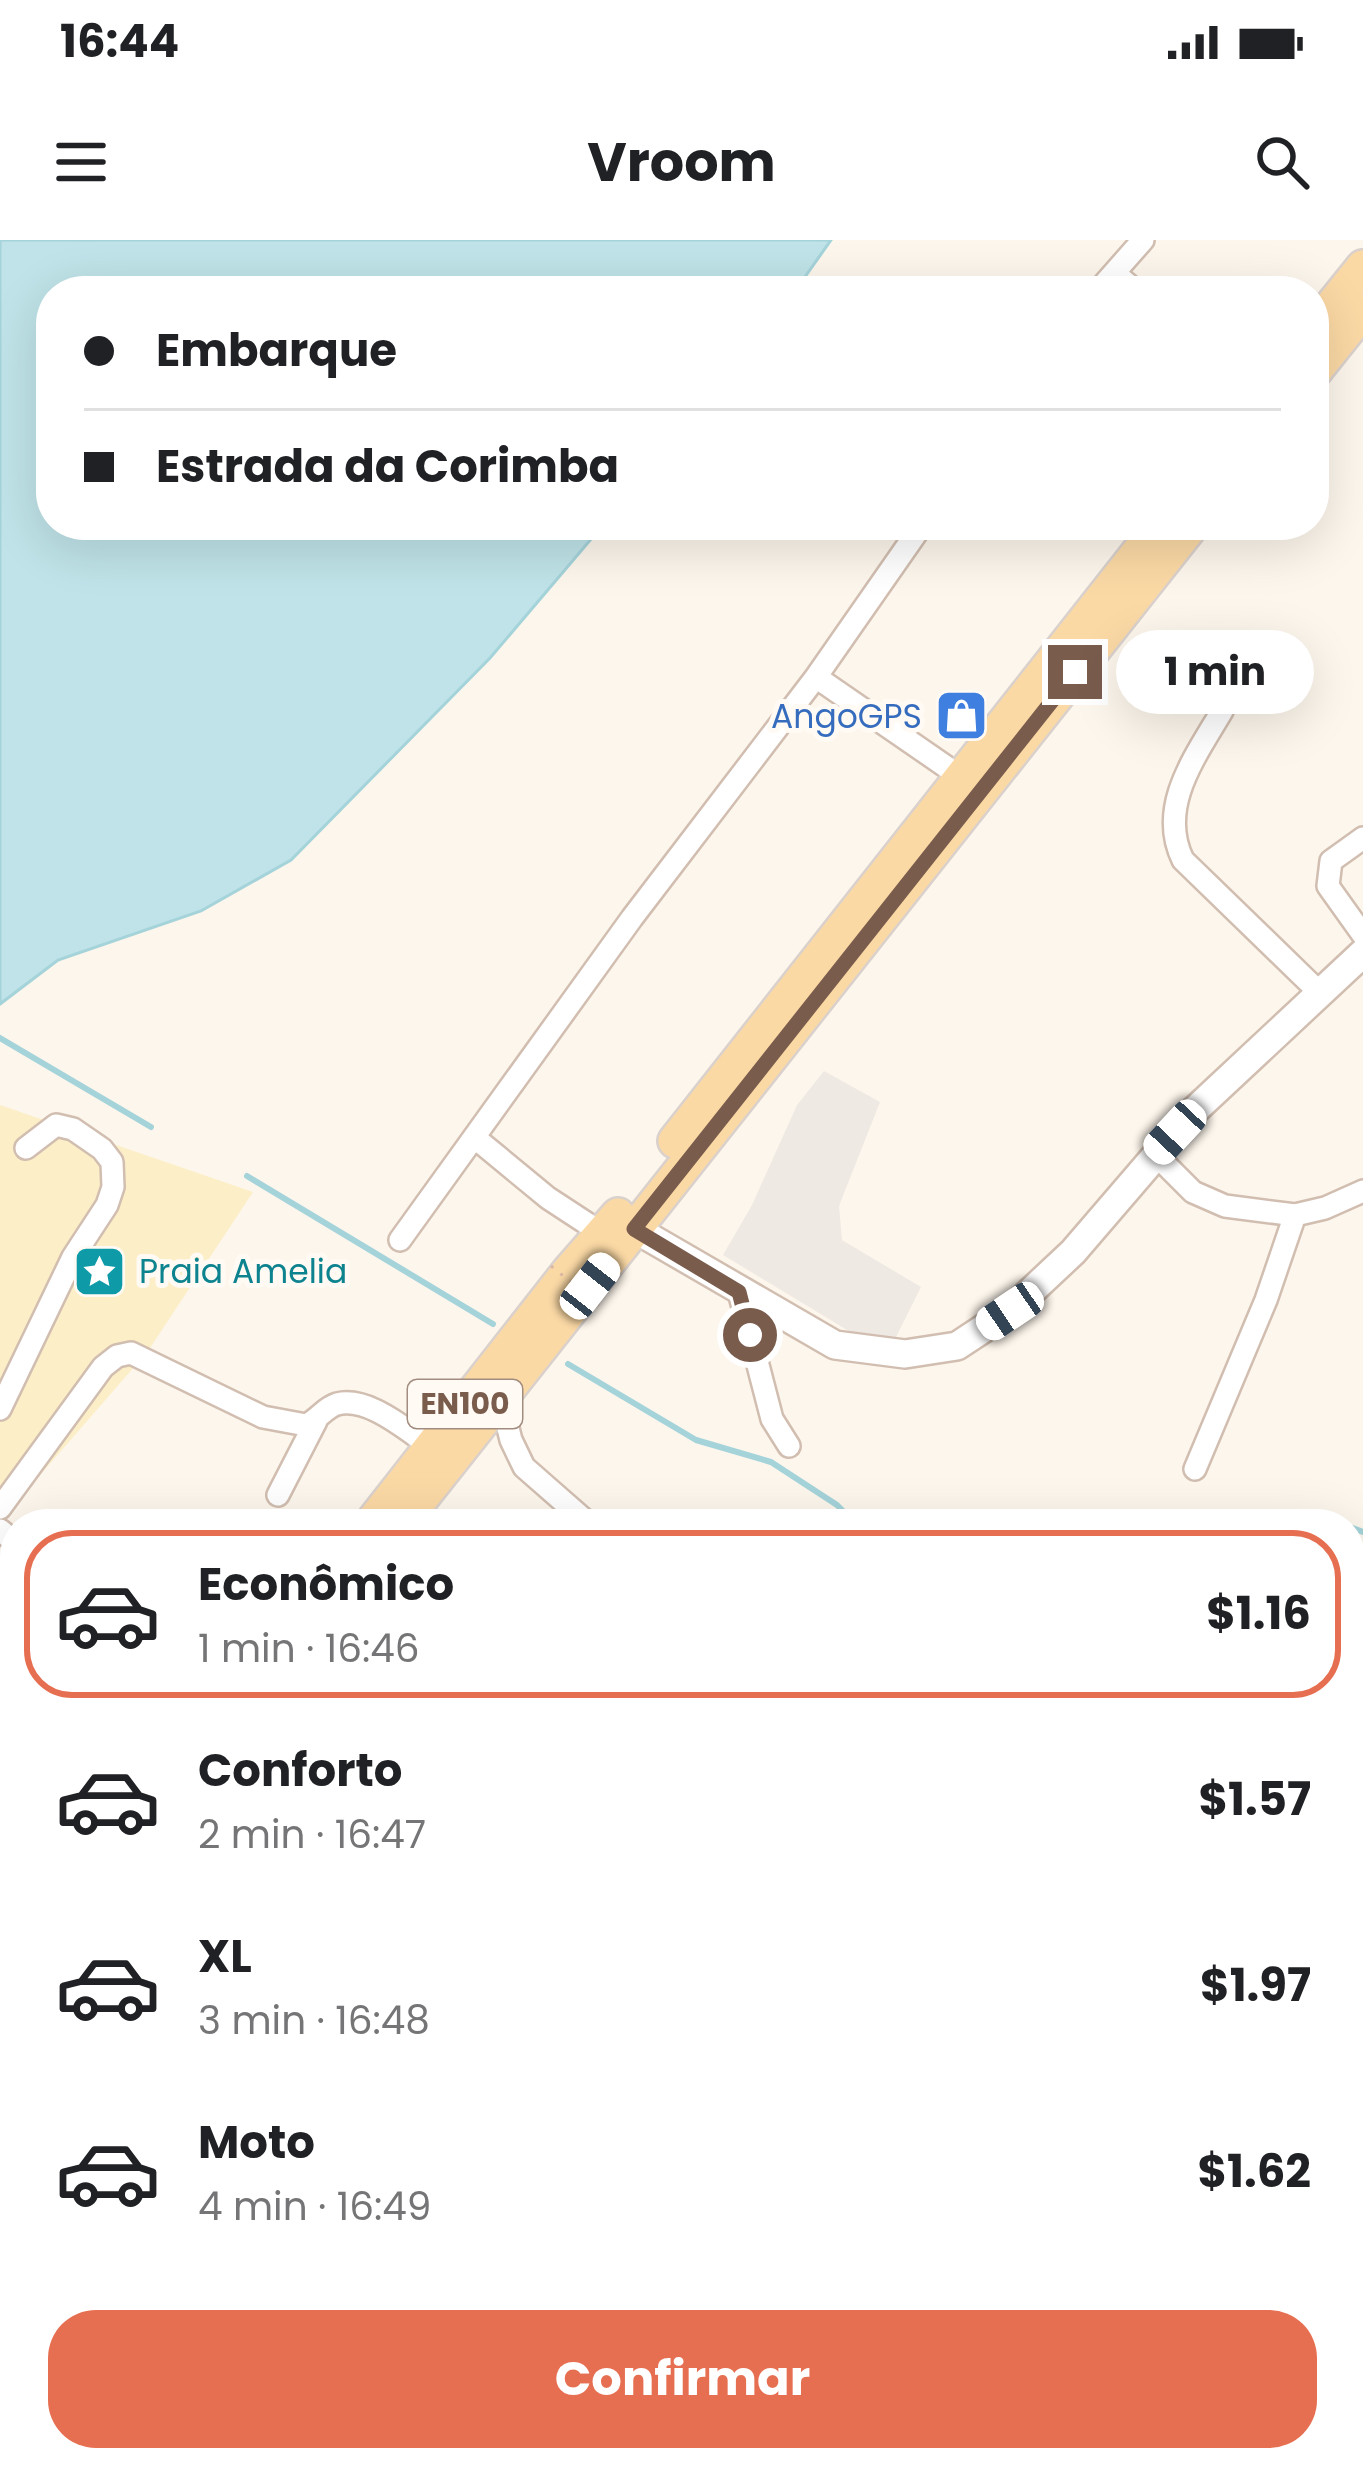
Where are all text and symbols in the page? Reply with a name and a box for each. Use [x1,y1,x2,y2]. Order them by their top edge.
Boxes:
text: 16:44 [60,10,179,73]
text: Vroom [587,124,776,200]
icon: menu [48,129,114,195]
icon: search [1249,129,1315,195]
text: Embarque [156,319,397,382]
text: Estrada da Corimba [156,435,619,498]
callout: 1 min [1117,630,1315,714]
text: 1 min [1164,644,1266,699]
route end [1048,645,1102,699]
shop icon: AngoGPS [933,688,989,744]
place label: AngoGPS [771,693,922,740]
car [1137,1093,1213,1171]
place icon: Praia Amelia [72,1243,128,1299]
car [554,1247,626,1325]
place label: Praia Amelia [139,1248,347,1295]
car [970,1276,1050,1346]
route start [723,1308,777,1362]
road number: EN100 [408,1380,522,1428]
text: Econômico [198,1553,454,1616]
icon: car [54,1560,162,1668]
text: $1.16 [1206,1582,1311,1645]
text: 1 min · 16:46 [198,1621,420,1676]
text: Conforto [198,1739,402,1802]
icon: car [54,1746,162,1854]
text: $1.57 [1198,1768,1311,1831]
text: 2 min · 16:47 [198,1807,426,1862]
text: XL [198,1925,252,1988]
icon: car [54,1932,162,2040]
text: $1.97 [1200,1954,1311,2017]
text: 3 min · 16:48 [198,1993,430,2048]
text: Moto [198,2111,315,2174]
icon: car [54,2118,162,2226]
text: $1.62 [1197,2140,1311,2203]
text: 4 min · 16:49 [198,2179,431,2234]
button: Confirmar [48,2310,1317,2448]

